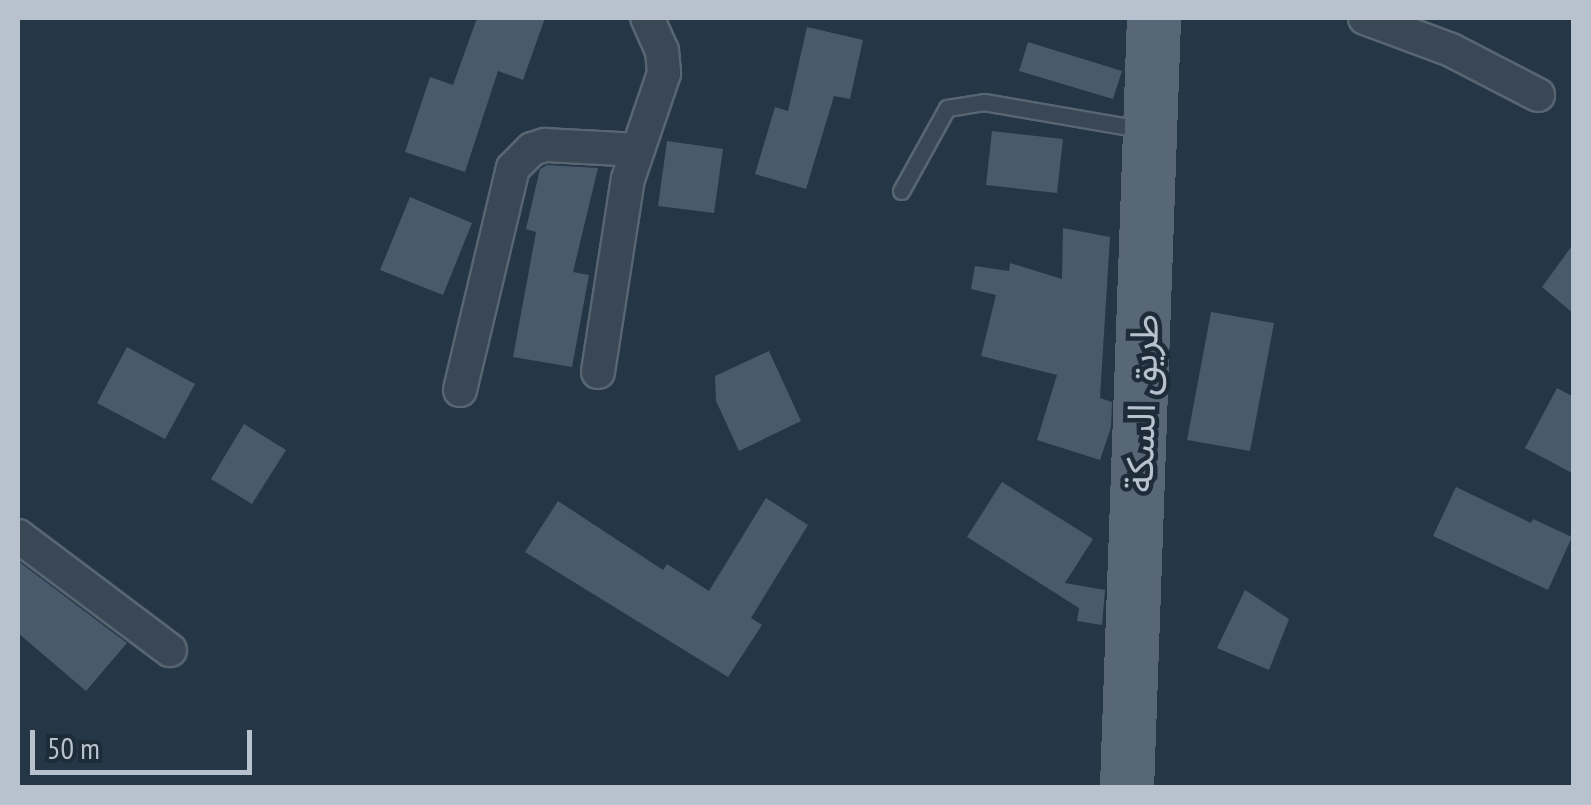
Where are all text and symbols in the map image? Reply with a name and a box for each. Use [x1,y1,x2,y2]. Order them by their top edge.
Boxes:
street label: طريق السكة [1115,313,1167,493]
scale bar [35,710,258,772]
text: 50 m [47,728,100,767]

